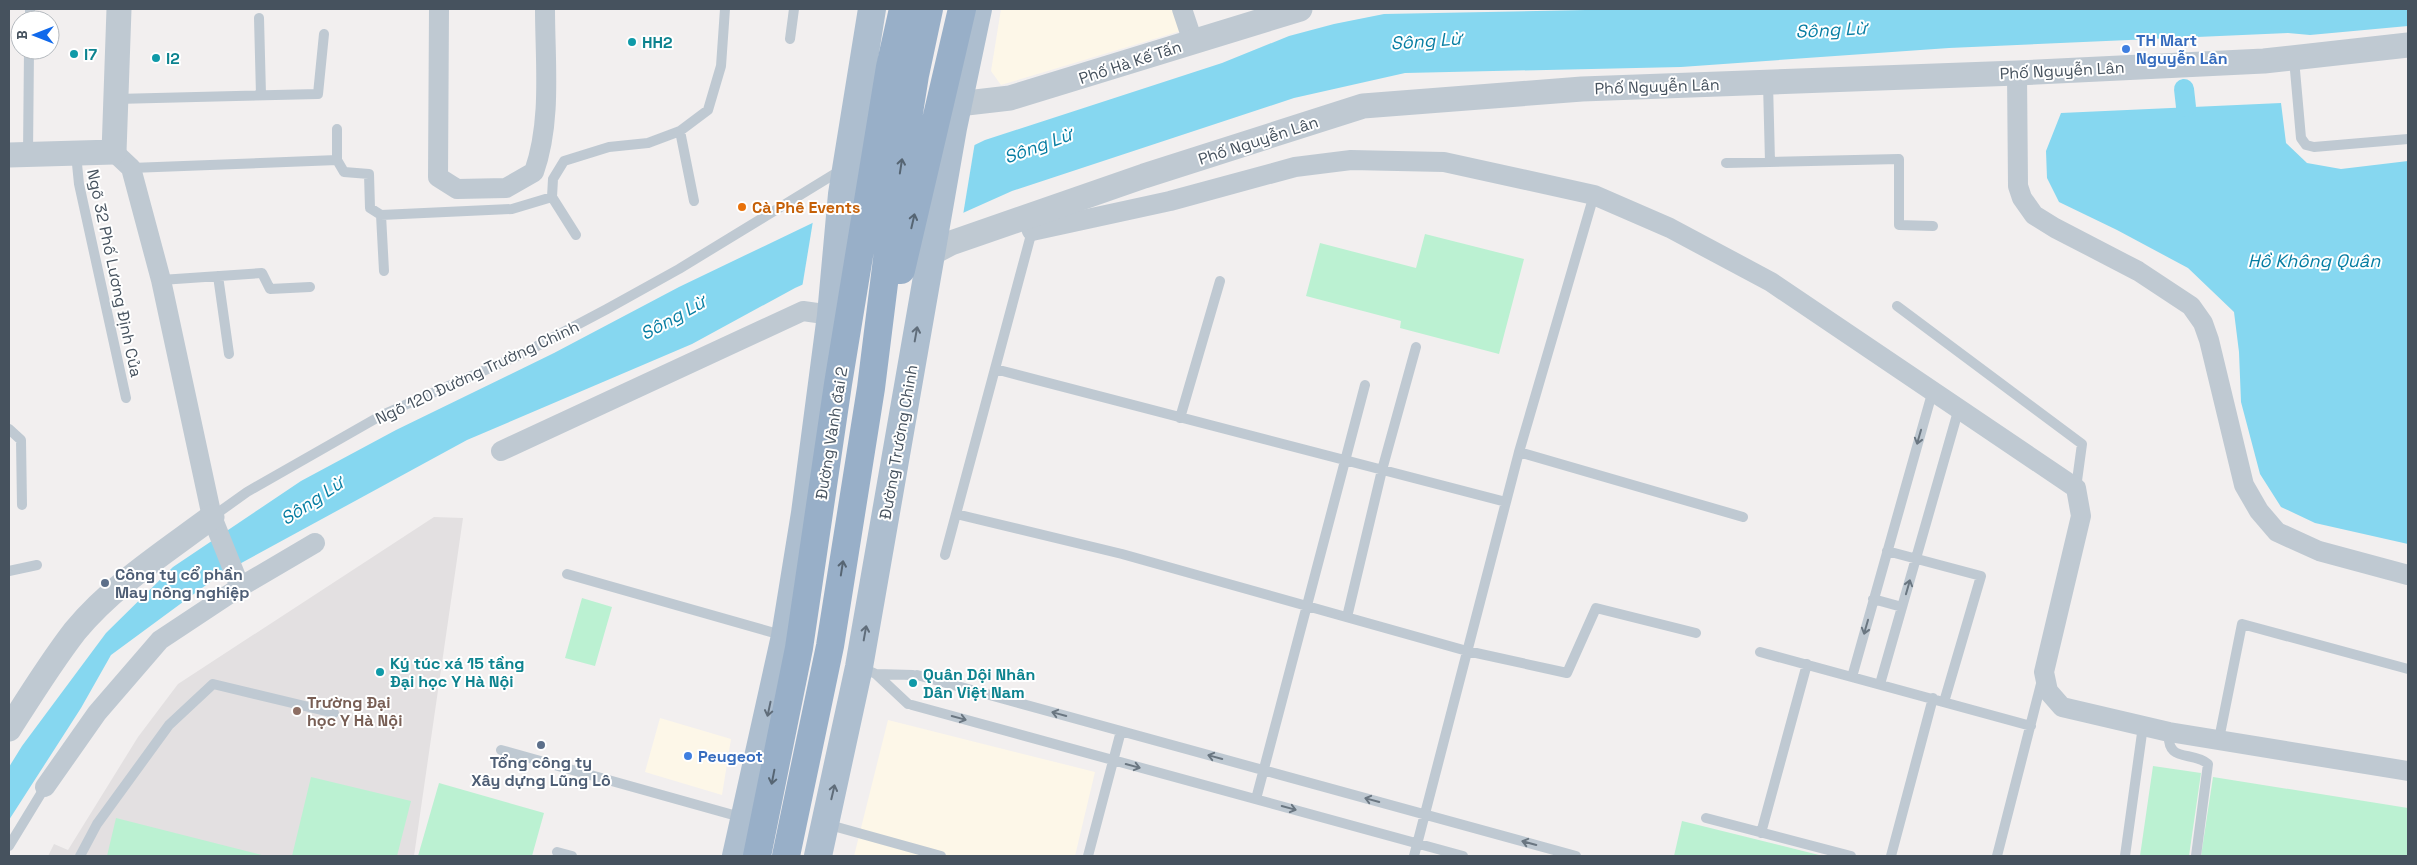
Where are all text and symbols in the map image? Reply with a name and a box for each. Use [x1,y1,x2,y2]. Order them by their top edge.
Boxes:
north arrow [10,10,60,60]
water label: Sông Lừ [1795,16,1870,43]
water label: Sông Lừ [1390,26,1465,54]
text: B [13,30,31,40]
place label: TH Mart Nguyễn Lân [2136,30,2228,69]
place label: HH2 [642,32,673,53]
marker: HH2 [626,36,638,48]
street label: Phố Hà Kế Tấn [1076,36,1184,89]
marker: TH Mart Nguyễn Lân [2120,43,2132,55]
place label: I7 [84,44,97,65]
marker: I7 [68,48,80,60]
place label: I2 [166,48,180,69]
marker: I2 [150,52,162,64]
street label: Phố Nguyễn Lân [1999,57,2125,84]
street label: Phố Nguyễn Lân [1594,74,1720,99]
street label: Phố Nguyễn Lân [1195,111,1321,170]
water label: Sông Lừ [1001,122,1078,168]
one-way arrow [896,158,906,174]
street label: Ngõ 32 Phố Lương Định Của [82,167,147,379]
place label: Cà Phê Events [752,197,860,218]
marker: Cà Phê Events [736,201,748,213]
one-way arrow [909,214,918,230]
water label: Hồ Không Quân [2248,249,2381,272]
water label: Sông Lừ [636,289,712,345]
street label: Ngõ 120 Đường Trường Chinh [372,316,582,429]
one-way arrow [912,327,922,343]
street label: Đường Trường Chinh [875,363,922,521]
street label: Đường Vành đai 2 [811,365,852,501]
one-way arrow [1914,429,1924,445]
water label: Sông Lừ [276,469,350,530]
one-way arrow [838,560,848,576]
place label: Công ty cổ phần May nông nghiệp [115,564,249,603]
marker: Công ty cổ phần May nông nghiệp [99,577,111,589]
one-way arrow [1903,579,1913,595]
one-way arrow [1860,619,1870,635]
one-way arrow [861,625,871,641]
place label: Ký túc xá 15 tầng Đại học Y Hà Nội [390,653,525,692]
place label: Quân Dội Nhân Dân Việt Nam [923,664,1035,703]
marker: Ký túc xá 15 tầng Đại học Y Hà Nội [374,666,386,678]
marker: Quân Dội Nhân Dân Việt Nam [907,677,919,689]
place label: Trường Đại học Y Hà Nội [307,692,402,731]
one-way arrow [764,700,773,716]
marker: Trường Đại học Y Hà Nội [291,705,303,717]
one-way arrow [1051,709,1067,719]
one-way arrow [951,714,967,723]
marker: Tổng công ty Xây dựng Lũng Lô [535,739,547,751]
place label: Peugeot [698,746,763,767]
marker: Peugeot [682,750,694,762]
place label: Tổng công ty Xây dựng Lũng Lô [471,752,611,791]
one-way arrow [1208,752,1224,762]
one-way arrow [1124,762,1140,771]
one-way arrow [768,769,777,785]
one-way arrow [829,784,838,800]
one-way arrow [1365,795,1381,805]
one-way arrow [1281,804,1297,814]
one-way arrow [1521,838,1537,848]

